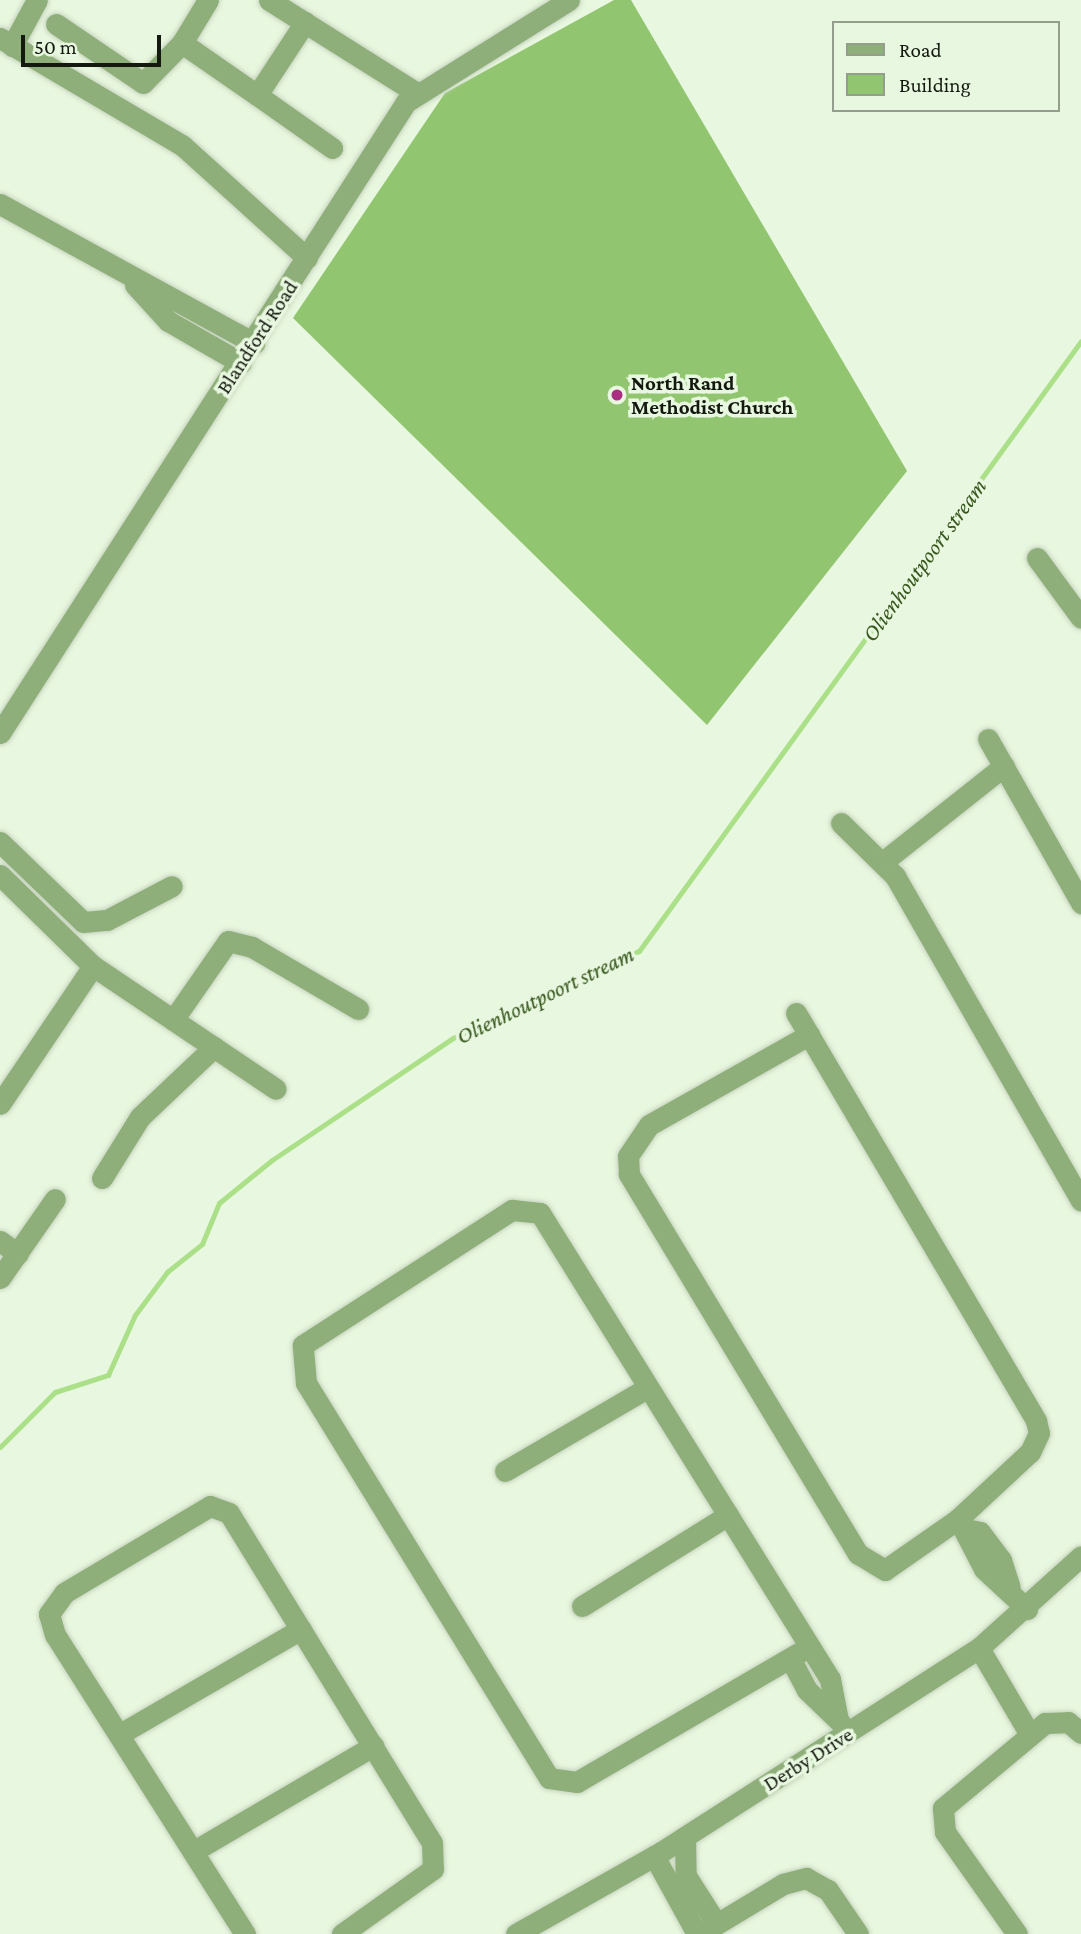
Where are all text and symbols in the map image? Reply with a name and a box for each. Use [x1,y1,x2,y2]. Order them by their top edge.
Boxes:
scale bar [24,21,164,65]
legend [832,21,1060,112]
text: 50 m [34,35,77,59]
text: Road [899,38,942,62]
text: Building [899,73,971,97]
street label: Blandford Road [211,276,303,398]
place label: North Rand Methodist Church [631,370,793,420]
marker: North Rand Methodist Church [609,387,625,403]
water label: Olienhoutpoort stream [856,473,992,647]
water label: Olienhoutpoort stream [452,940,638,1050]
street label: Derby Drive [759,1722,857,1796]

